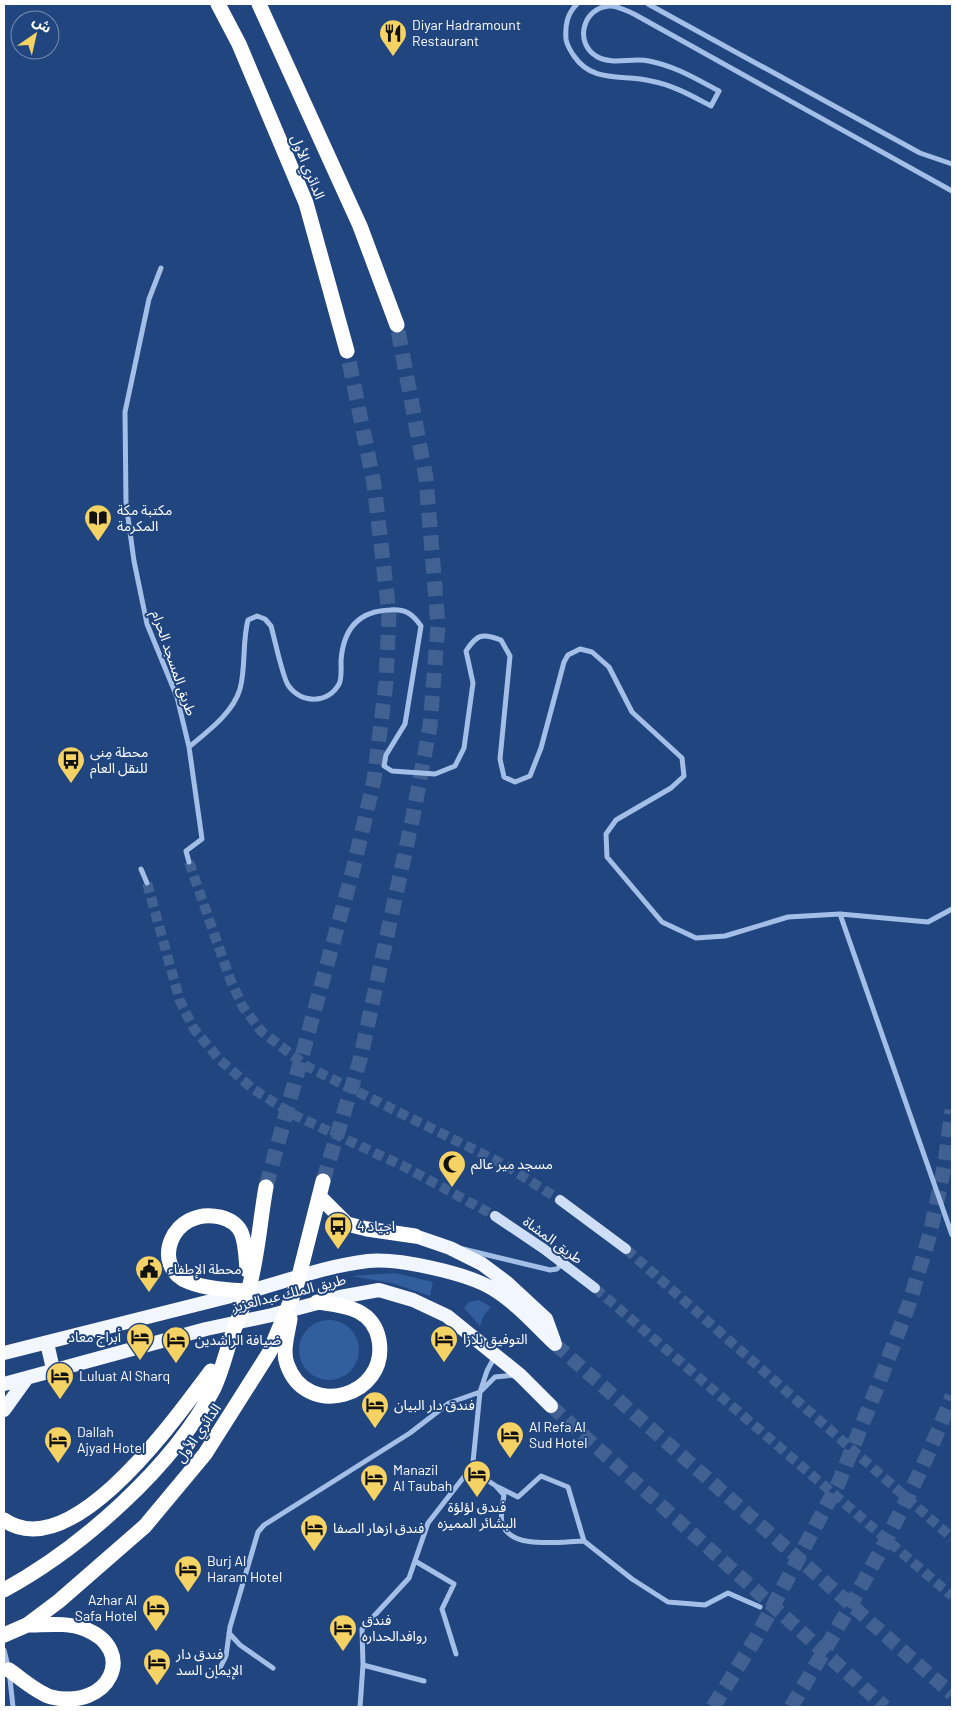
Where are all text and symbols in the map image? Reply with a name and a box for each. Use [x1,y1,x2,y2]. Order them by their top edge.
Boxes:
north arrow [10,10,60,60]
text: ش [30,11,55,36]
place label: Diyar Hadramount Restaurant [412,16,521,49]
restaurant icon: Diyar Hadramount Restaurant [378,18,408,57]
street label: الدائري الأول [285,132,329,203]
place label: مكتبة مكة المكرمة [117,501,172,535]
library icon: مكتبة مكة المكرمة [83,503,113,542]
street label: طريق المسجد الحرام [146,608,200,719]
place label: محطة مِنى للنقل العام [90,743,148,779]
bus stop icon: محطة مِنى للنقل العام [56,745,86,784]
mosque icon: مسجد مير عالم [437,1149,467,1188]
place label: مسجد مير عالم [471,1155,553,1175]
bus stop icon: اجياد 4 [323,1211,353,1250]
street label: طريق المشاة [519,1212,586,1269]
place label: اجياد 4 [357,1217,395,1234]
public building icon: محطة الإطفاء [134,1254,164,1293]
place label: محطة الإطفاء [168,1260,242,1279]
street label: طريق الملك عبدالعزيز [229,1270,348,1317]
hotel icon: أبراج معاد [125,1322,155,1361]
hotel icon: التوفيق بلازا [429,1324,459,1363]
hotel icon: ضيافة الراشدين [161,1325,191,1364]
place label: أبراج معاد [68,1328,121,1348]
place label: التوفيق بلازا [463,1330,528,1349]
place label: ضيافة الراشدين [195,1331,281,1349]
hotel icon: Luluat Al Sharq [45,1361,75,1400]
place label: Luluat Al Sharq [79,1367,170,1384]
hotel icon: فندق دار البيان [360,1390,390,1429]
place label: فندق دار البيان [394,1396,475,1414]
street label: الدائري الأول [171,1400,227,1467]
place label: Al Refa Al Sud Hotel [529,1418,587,1451]
hotel icon: Al Refa Al Sud Hotel [495,1420,525,1459]
place label: Dallah Ajyad Hotel [77,1423,145,1456]
hotel icon: Dallah Ajyad Hotel [43,1425,73,1464]
hotel icon: فندق لؤلؤة البشائر المميزه [462,1459,492,1498]
place label: Manazil Al Taubah [393,1461,452,1494]
hotel icon: Manazil Al Taubah [359,1463,389,1502]
place label: فندق لؤلؤة البشائر المميزه [438,1498,516,1532]
hotel icon: فندق ازهار الصفا [299,1513,329,1552]
place label: فندق ازهار الصفا [333,1519,424,1537]
place label: Burj Al Haram Hotel [207,1552,282,1585]
hotel icon: Burj Al Haram Hotel [173,1554,203,1593]
place label: Azhar Al Safa Hotel [75,1591,137,1624]
hotel icon: Azhar Al Safa Hotel [141,1593,171,1632]
place label: فندق روافدالحدارہ [362,1611,427,1645]
hotel icon: فندق روافدالحدارہ [328,1613,358,1652]
place label: فندق دار الإيمان السد [175,1645,243,1680]
hotel icon: فندق دار الإيمان السد [142,1647,172,1686]

